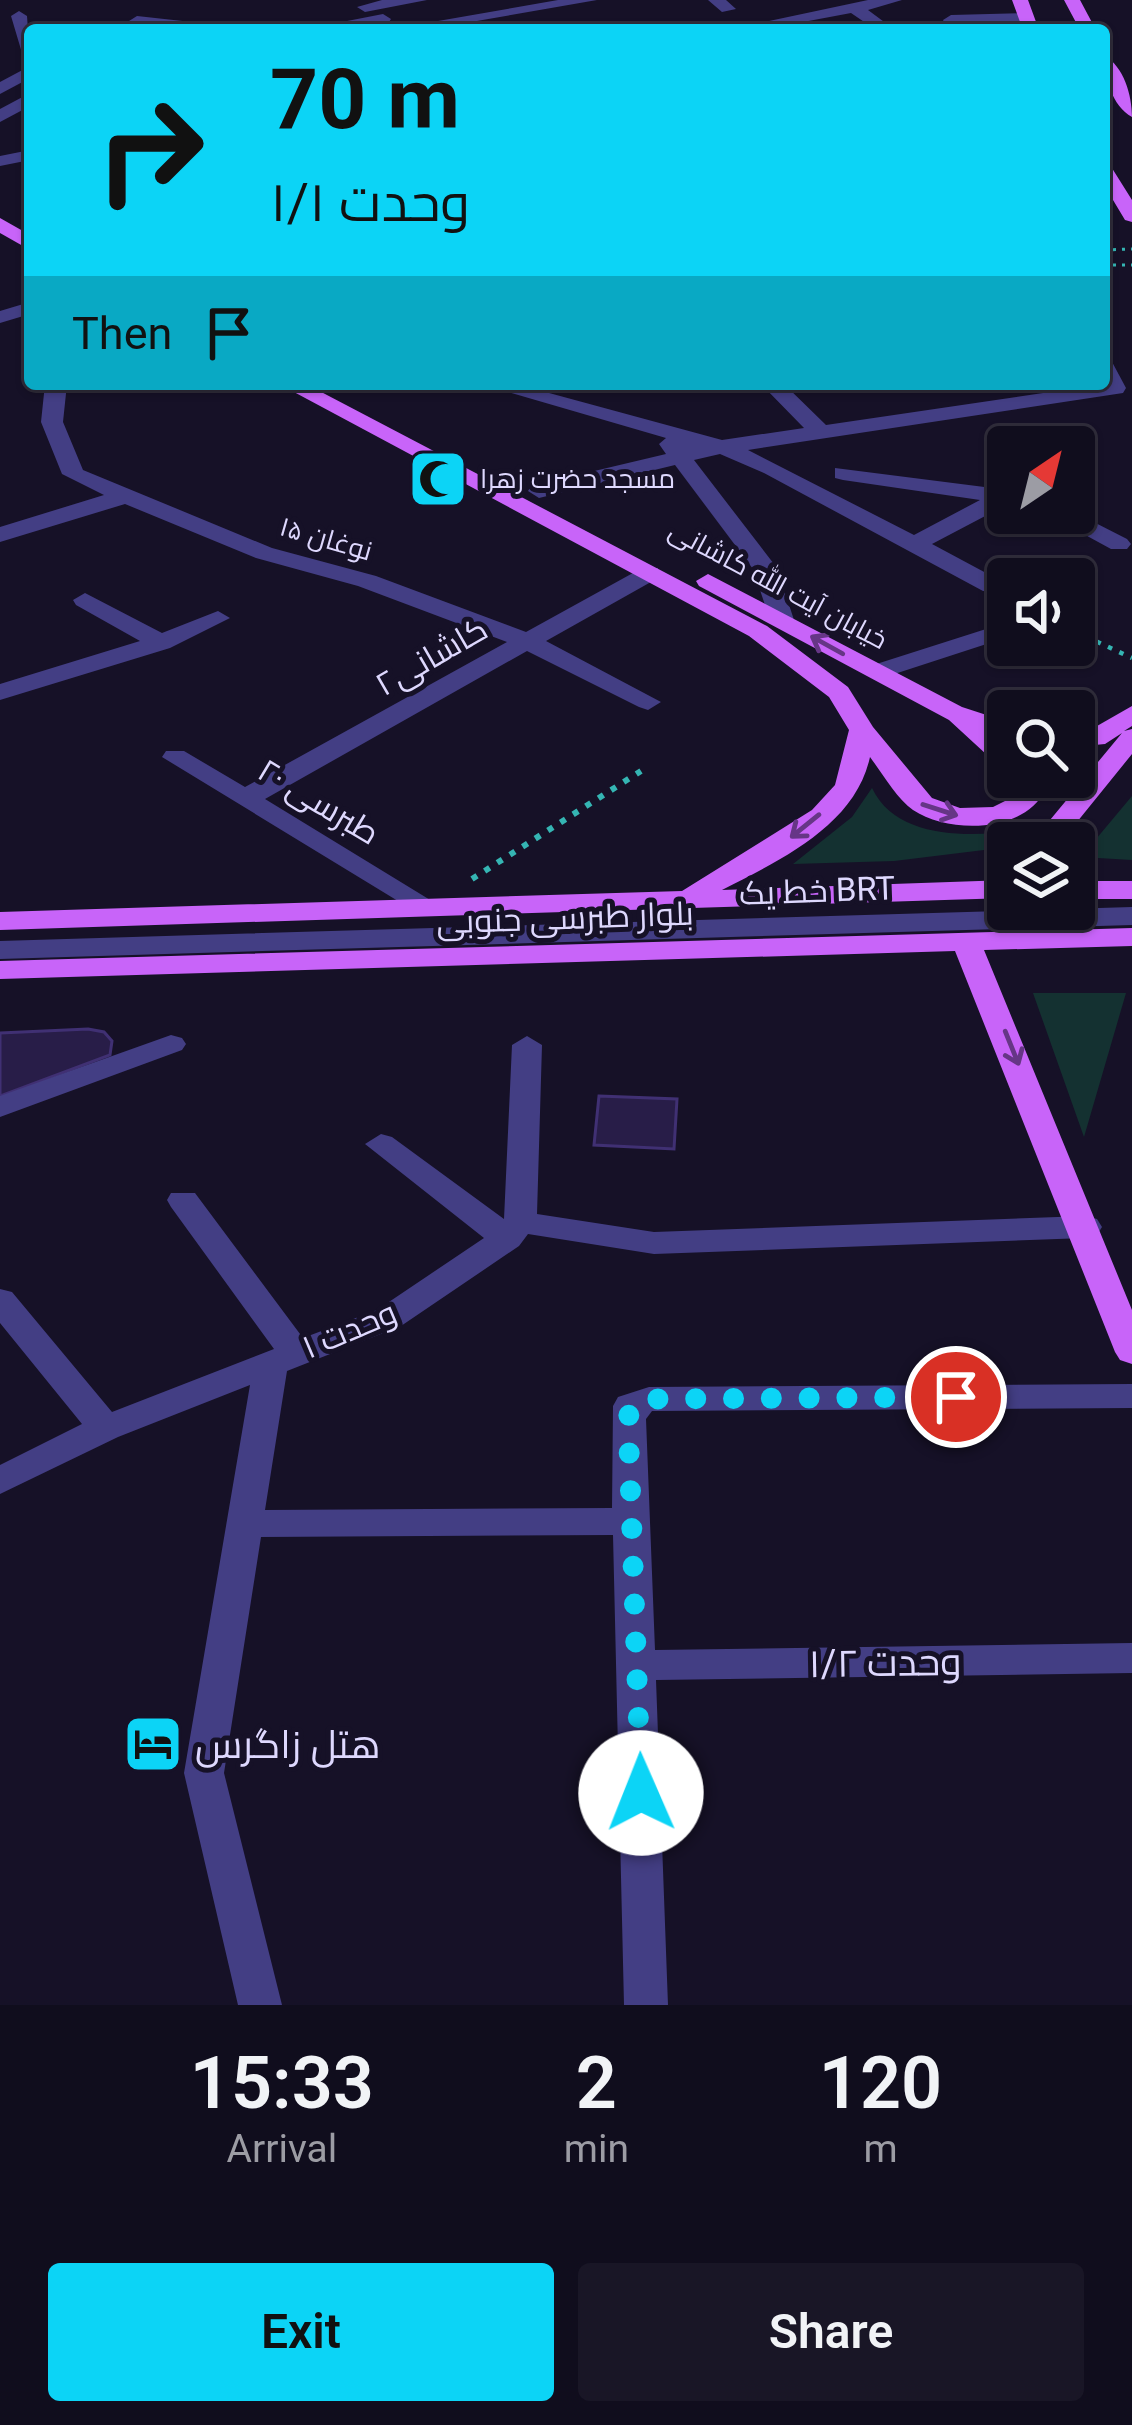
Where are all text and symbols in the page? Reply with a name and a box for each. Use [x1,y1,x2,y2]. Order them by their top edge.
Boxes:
text: 70 m [270,50,460,149]
icon: right [72,72,228,228]
text: وحدت ۱/۱ [270,171,470,234]
icon: arrive [196,300,262,366]
text: Then [72,307,172,360]
north arrow [987,426,1095,534]
map controls [987,426,1095,930]
mosque icon: مسجد حضرت زهرا [407,448,469,510]
place label: مسجد حضرت زهرا [480,463,675,495]
street label: نوغان ۱۵ [276,511,376,567]
street label: خیابان آیت الله کاشانی [663,512,894,656]
button: sound [987,558,1095,666]
street label: کاشانی۲ [368,609,495,705]
one-way arrow [810,633,845,656]
button: search [987,690,1095,798]
street label: طبرسی ۲۰ [251,750,386,854]
one-way arrow [920,800,958,822]
one-way arrow [789,812,821,839]
button: layers [987,822,1095,930]
street label: خط یک BRT [738,868,896,913]
street label: بلوار طبرسی جنوبی [436,894,694,942]
one-way arrow [1003,1029,1024,1066]
street label: وحدت ۱ [296,1292,402,1367]
pin [905,1346,1007,1448]
icon: arrive [923,1364,989,1430]
street label: وحدت ۱/۲ [808,1639,962,1687]
hotel icon: هتل زاگرس [122,1713,184,1775]
place label: هتل زاگرس [195,1722,380,1768]
position arrow [578,1730,704,1856]
text: 15:33 [190,2041,374,2126]
text: 2 [576,2041,617,2126]
text: 120 [819,2041,942,2126]
text: Arrival [227,2126,337,2172]
text: min [564,2126,629,2172]
text: m [863,2126,898,2172]
button: Exit [48,2263,554,2401]
button: Share [578,2263,1084,2401]

